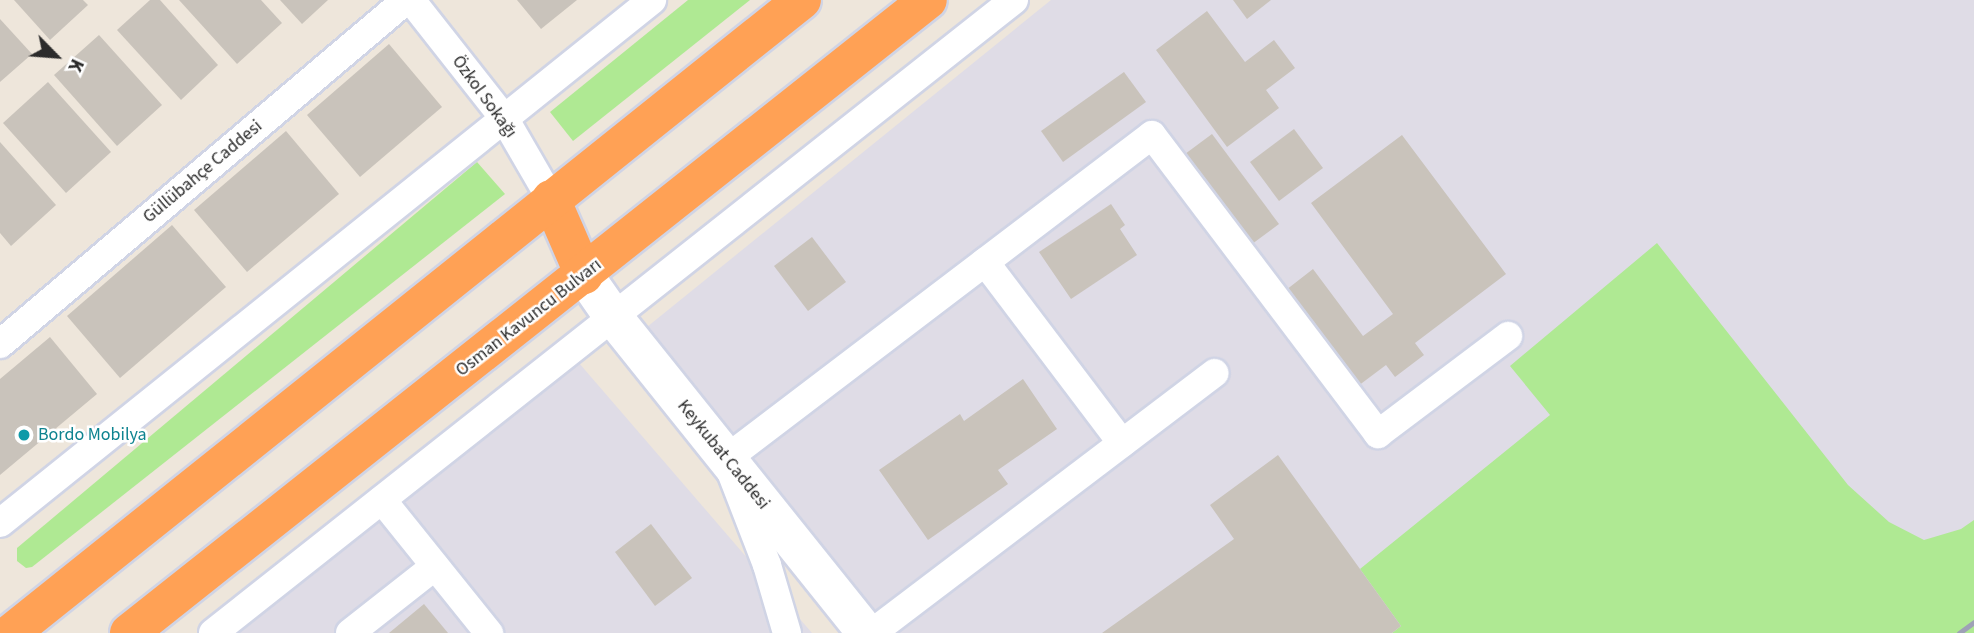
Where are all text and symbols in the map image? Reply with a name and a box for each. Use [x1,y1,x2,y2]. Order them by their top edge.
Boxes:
north arrow [21,21,91,91]
street label: Özkol Sokağı [447,52,521,142]
text: K [61,54,90,76]
street label: Güllübahçe Caddesi [139,116,267,228]
street label: Osman Kavuncu Bulvarı [452,254,606,382]
street label: Keykubat Caddesi [672,396,774,514]
place label: Bordo Mobilya [38,424,147,446]
marker: Bordo Mobilya [16,427,32,443]

